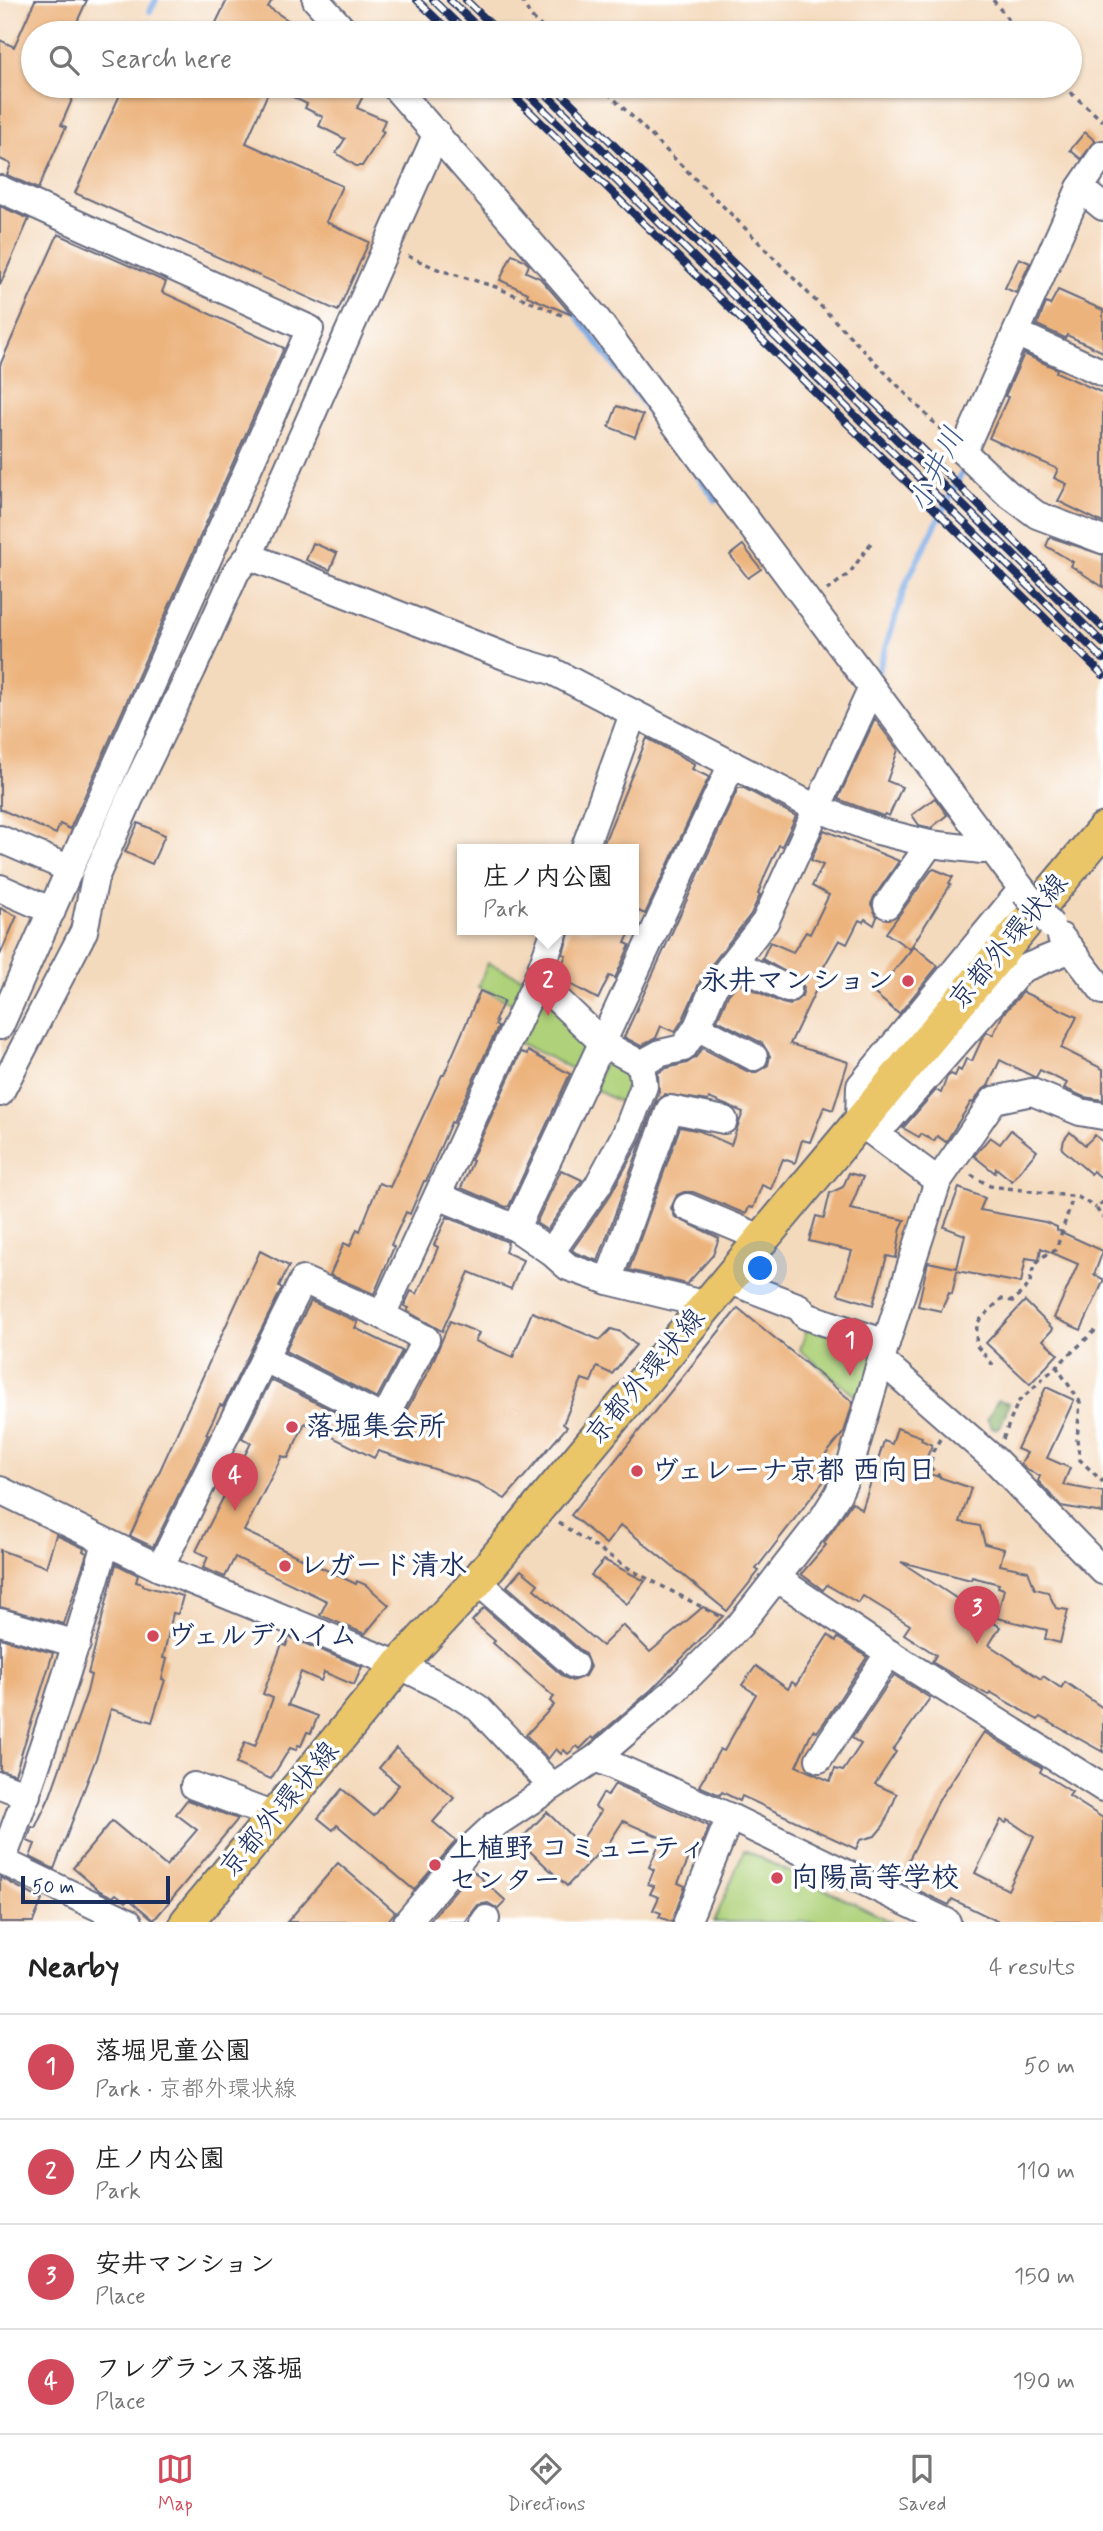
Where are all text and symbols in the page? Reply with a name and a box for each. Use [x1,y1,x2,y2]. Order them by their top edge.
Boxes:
search box [21,21,1082,98]
icon: search [45,41,83,79]
text: Search here [101,43,232,77]
water label: 小井川 [900,421,974,519]
popup [457,844,639,935]
text: 庄ノ内公園 [483,861,613,895]
street label: 京都外環状線 [941,866,1077,1018]
text: Park [483,895,529,925]
pin: 2 [525,958,571,1016]
place label: 永井マンション [700,963,894,1000]
marker: 永井マンション [900,973,916,989]
your location [743,1251,777,1285]
street label: 京都外環状線 [578,1301,714,1453]
pin: 1 [827,1318,873,1376]
place label: 落堀集会所 [306,1409,446,1446]
marker: 落堀集会所 [284,1419,300,1435]
pin: 4 [212,1453,258,1511]
place label: ヴェレーナ京都 西向日 [651,1453,936,1490]
marker: ヴェレーナ京都 西向日 [629,1463,645,1479]
place label: レガード清水 [299,1548,467,1585]
marker: レガード清水 [277,1558,293,1574]
pin: 3 [954,1586,1000,1644]
place label: ヴェルデハイム [167,1618,357,1655]
marker: ヴェルデハイム [145,1628,161,1644]
street label: 京都外環状線 [212,1734,348,1886]
place label: 上植野 コミュニティ センター [449,1831,707,1900]
marker: 上植野 コミュニティ センター [427,1857,443,1873]
place label: 向陽高等学校 [791,1860,959,1897]
marker: 向陽高等学校 [769,1870,785,1886]
scale bar [21,1873,170,1905]
text: 50 m [32,1875,75,1900]
text: Nearby [28,1948,119,1987]
text: 4 results [989,1953,1075,1983]
text: 落堀児童公園 [95,2035,251,2069]
text: 1 [46,2052,56,2082]
text: 50 m [1024,2052,1075,2082]
text: Park · 京都外環状線 [95,2075,296,2105]
text: 庄ノ内公園 [95,2143,225,2177]
text: 2 [45,2157,57,2187]
text: 110 m [1016,2157,1075,2187]
text: Park [95,2177,141,2207]
text: 安井マンション [95,2248,275,2282]
text: 3 [46,2262,56,2292]
text: 150 m [1014,2262,1075,2292]
text: Place [95,2282,146,2312]
text: フレグランス落堀 [95,2353,303,2387]
text: 4 [44,2367,58,2397]
text: 190 m [1013,2367,1075,2397]
text: Place [95,2387,146,2417]
tab: Map [156,2450,194,2517]
tab: Directions [507,2450,586,2517]
tab: Saved [898,2450,946,2517]

